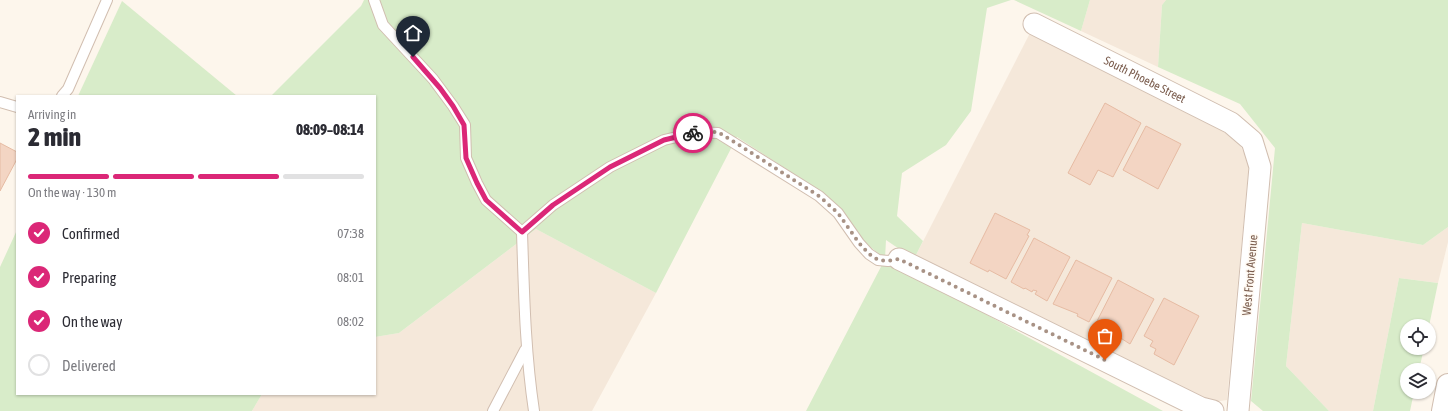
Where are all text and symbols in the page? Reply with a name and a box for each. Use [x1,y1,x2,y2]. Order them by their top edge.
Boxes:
pin [396,16,430,57]
icon: home [402,22,424,44]
street label: South Phoebe Street [1102,53,1188,106]
text: Arriving in [28,107,76,122]
courier [673,113,713,153]
text: 08:09–08:14 [296,121,364,138]
text: 2 min [28,122,81,152]
icon: bike [682,122,704,144]
text: On the way · 130 m [28,185,116,200]
icon: check [28,222,50,244]
text: Confirmed [62,225,120,242]
text: 07:38 [337,226,364,241]
street label: West Front Avenue [1239,234,1261,316]
icon: check [28,266,50,288]
text: Preparing [62,269,116,286]
text: 08:01 [337,270,364,285]
icon: check [28,310,50,332]
text: On the way [62,313,123,330]
text: 08:02 [337,314,364,329]
pin [1088,319,1122,360]
map controls [1400,319,1436,399]
button: locate [1400,319,1436,355]
icon: bag [1094,325,1116,347]
text: Delivered [62,357,116,374]
button: layers [1400,363,1436,399]

